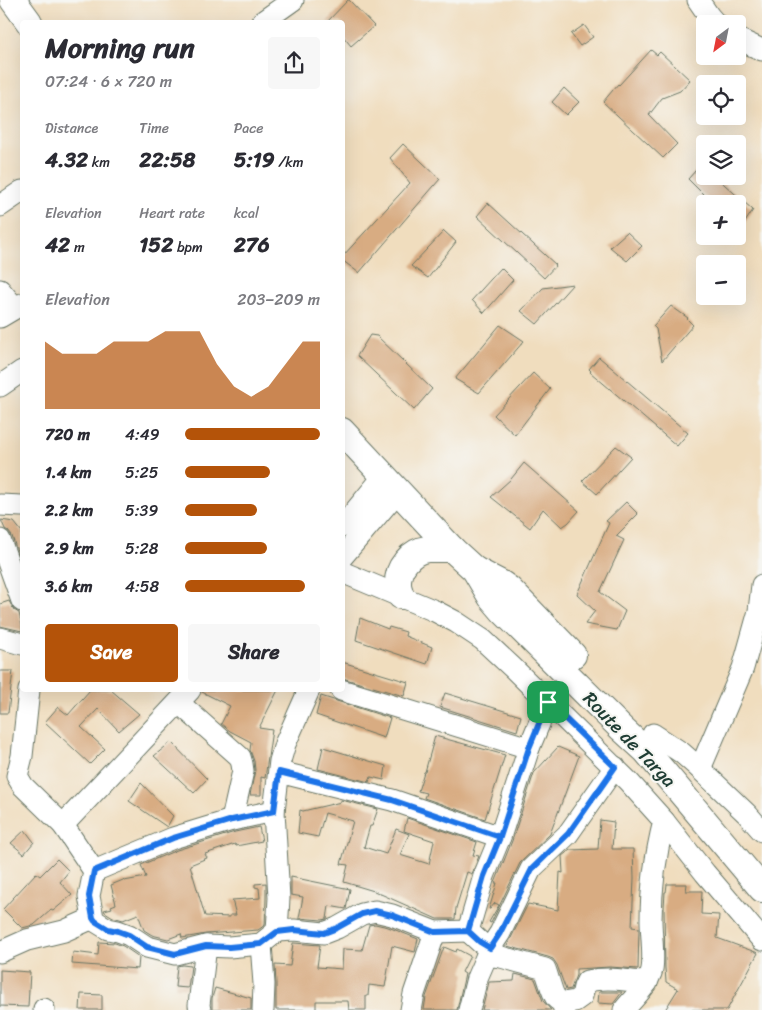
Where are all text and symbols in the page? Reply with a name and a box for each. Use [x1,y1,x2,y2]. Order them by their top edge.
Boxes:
north arrow [696,15,746,65]
map controls [696,15,746,305]
text: Morning run [45,23,195,72]
button: share [268,37,320,89]
text: 07:24 · 6 × 720 m [45,67,172,96]
button: locate [696,75,746,125]
text: Distance [45,116,98,141]
text: Time [139,116,169,141]
text: Pace [234,116,263,141]
button: layers [696,135,746,185]
text: 4.32 [45,141,88,179]
text: 22:58 [139,141,195,179]
text: 5:19 [234,141,275,179]
text: km [88,150,110,175]
text: /km [275,150,304,175]
button: + [696,195,746,245]
text: Elevation [45,201,102,226]
text: Heart rate [139,201,205,226]
text: kcal [234,201,259,226]
text: 42 [45,226,70,264]
text: 152 [139,226,173,264]
text: 276 [234,226,270,264]
text: m [70,235,85,260]
text: bpm [173,235,203,260]
button: − [696,255,746,305]
text: Elevation [45,285,110,314]
text: 203–209 m [237,285,320,314]
text: 720 m [45,420,90,449]
text: 4:49 [125,420,160,449]
text: 1.4 km [45,458,92,487]
text: 5:25 [125,458,159,487]
text: 2.2 km [45,496,93,525]
text: 5:39 [125,496,158,525]
text: 2.9 km [45,534,94,563]
text: 5:28 [125,534,159,563]
text: 3.6 km [45,572,93,601]
text: 4:58 [125,572,159,601]
button: Save [45,624,178,682]
button: Share [188,624,320,682]
pin [527,681,569,723]
street label: Route de Targa [575,683,685,796]
icon: arrive [534,688,562,716]

